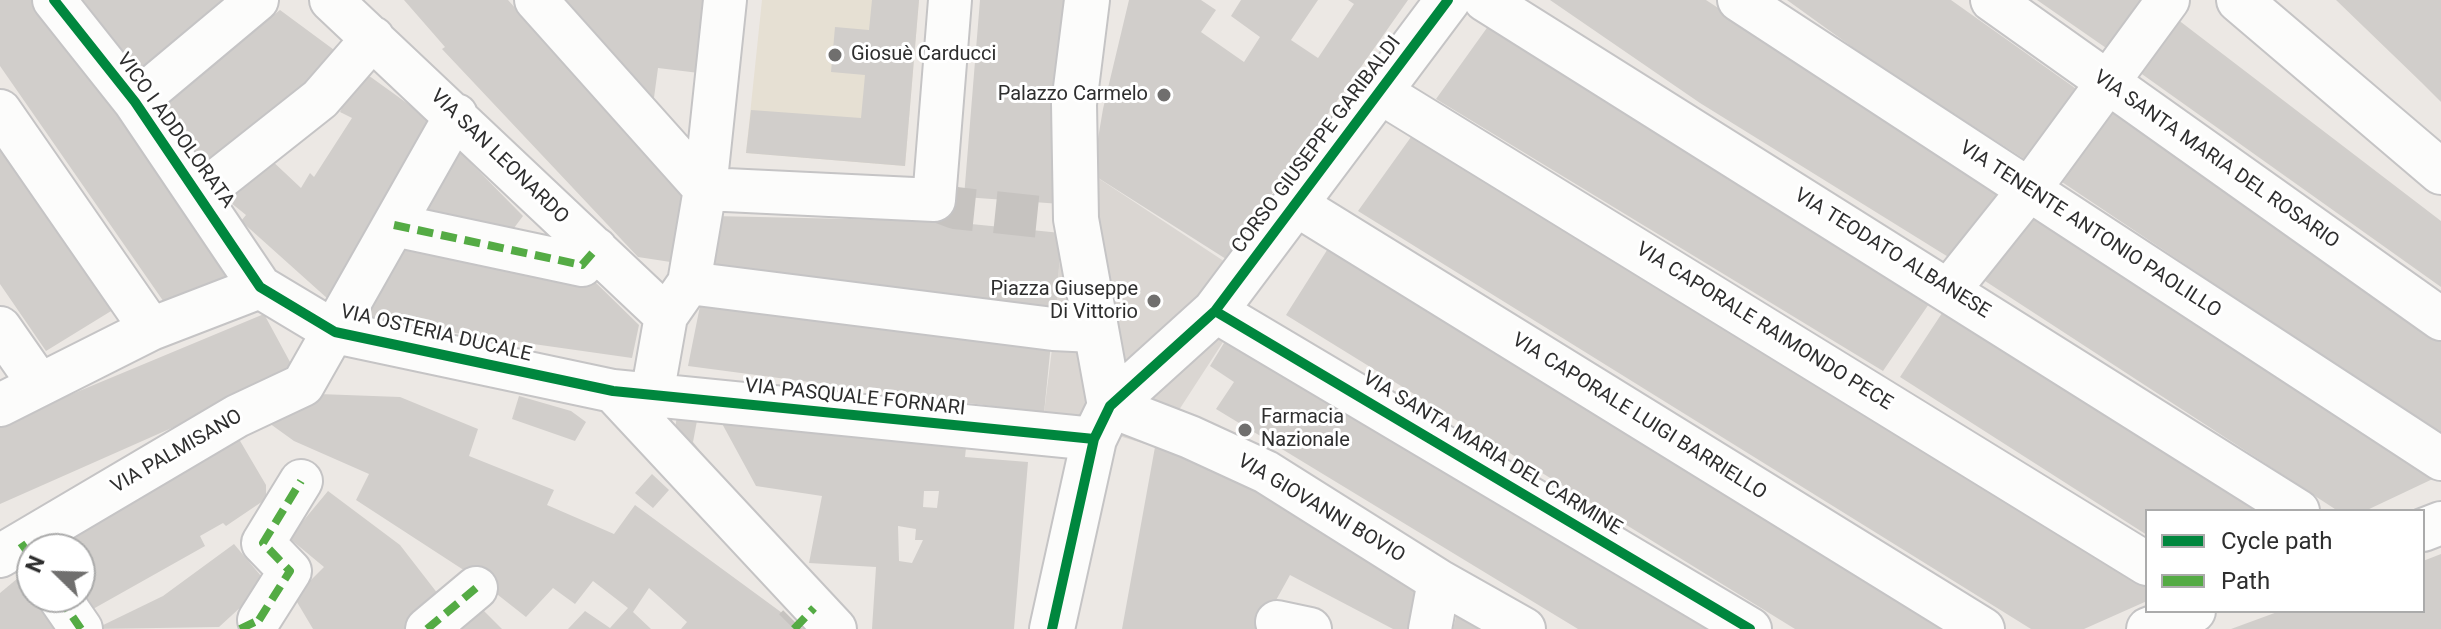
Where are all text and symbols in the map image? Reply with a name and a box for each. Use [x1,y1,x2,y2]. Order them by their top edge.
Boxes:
street label: CORSO GIUSEPPE GARIBALDI [1227,32,1407,258]
place label: Giosuè Carducci [851,43,996,67]
marker: Giosuè Carducci [826,46,844,64]
street label: VICO I ADDOLORATA [111,49,239,213]
street label: VIA SANTA MARIA DEL ROSARIO [2089,66,2343,254]
place label: Palazzo Carmelo [998,83,1148,107]
street label: VIA SAN LEONARDO [425,85,573,229]
marker: Palazzo Carmelo [1155,86,1173,104]
street label: VIA TENENTE ANTONIO PAOLILLO [1955,136,2225,324]
street label: VIA TEODATO ALBANESE [1790,184,1994,324]
street label: VIA CAPORALE RAIMONDO PECE [1631,238,1897,416]
place label: Piazza Giuseppe Di Vittorio [990,278,1138,325]
marker: Piazza Giuseppe Di Vittorio [1145,292,1163,310]
street label: VIA OSTERIA DUCALE [338,300,534,368]
street label: VIA CAPORALE LUIGI BARRIELLO [1507,329,1771,505]
street label: VIA SANTA MARIA DEL CARMINE [1358,367,1626,541]
street label: VIA PASQUALE FORNARI [744,374,966,422]
street label: VIA PALMISANO [107,405,247,499]
place label: Farmacia Nazionale [1261,406,1350,453]
marker: Farmacia Nazionale [1236,421,1254,439]
street label: VIA GIOVANNI BOVIO [1233,450,1409,568]
legend [2145,509,2425,613]
text: Cycle path [2221,527,2333,555]
north arrow [16,533,96,613]
text: N [21,552,50,576]
text: Path [2221,567,2270,595]

